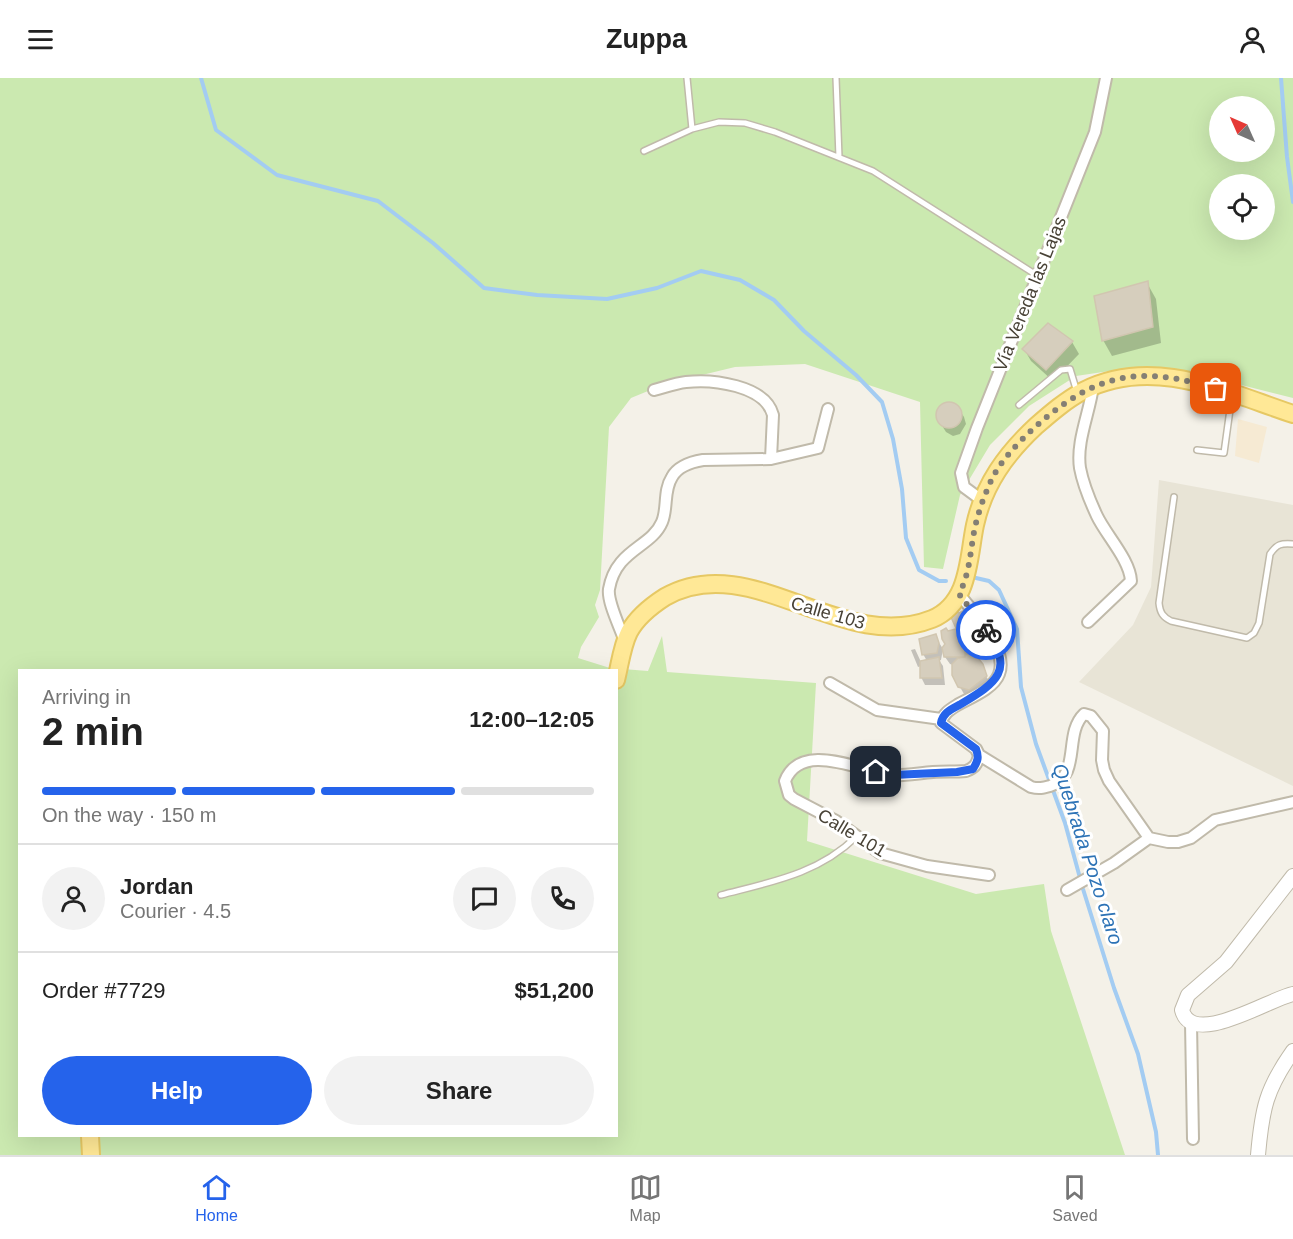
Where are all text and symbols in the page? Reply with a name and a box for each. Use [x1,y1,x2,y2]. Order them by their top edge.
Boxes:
icon: menu [24,23,57,56]
icon: person [1236,23,1269,56]
text: Zuppa [606,24,687,54]
north arrow [1209,96,1275,162]
map controls [1209,96,1275,240]
button: locate [1209,174,1275,240]
street label: Vía Vereda las Lajas [990,214,1070,374]
pin [1190,363,1241,414]
icon: bag [1199,372,1232,405]
street label: Calle 103 [789,593,867,633]
courier [956,600,1016,660]
icon: bike [970,614,1003,647]
text: Arriving in [42,686,131,708]
text: 12:00–12:05 [469,707,594,732]
text: 2 min [42,710,144,753]
pin [850,746,901,797]
icon: home [859,755,892,788]
water label: Quebrada Pozo claro [1048,761,1128,947]
text: On the way · 150 m [42,804,217,826]
street label: Calle 101 [814,805,890,861]
button: person [42,867,105,930]
button: chat [453,867,516,930]
button: phone [531,867,594,930]
text: Jordan [120,874,193,899]
text: Courier · 4.5 [120,900,231,922]
text: Order #7729 [42,978,166,1003]
text: $51,200 [514,978,594,1003]
button: Help [42,1056,312,1125]
button: Share [324,1056,594,1125]
tab: Home [195,1171,238,1225]
tab: Map [629,1171,662,1225]
tab: Saved [1052,1171,1098,1225]

